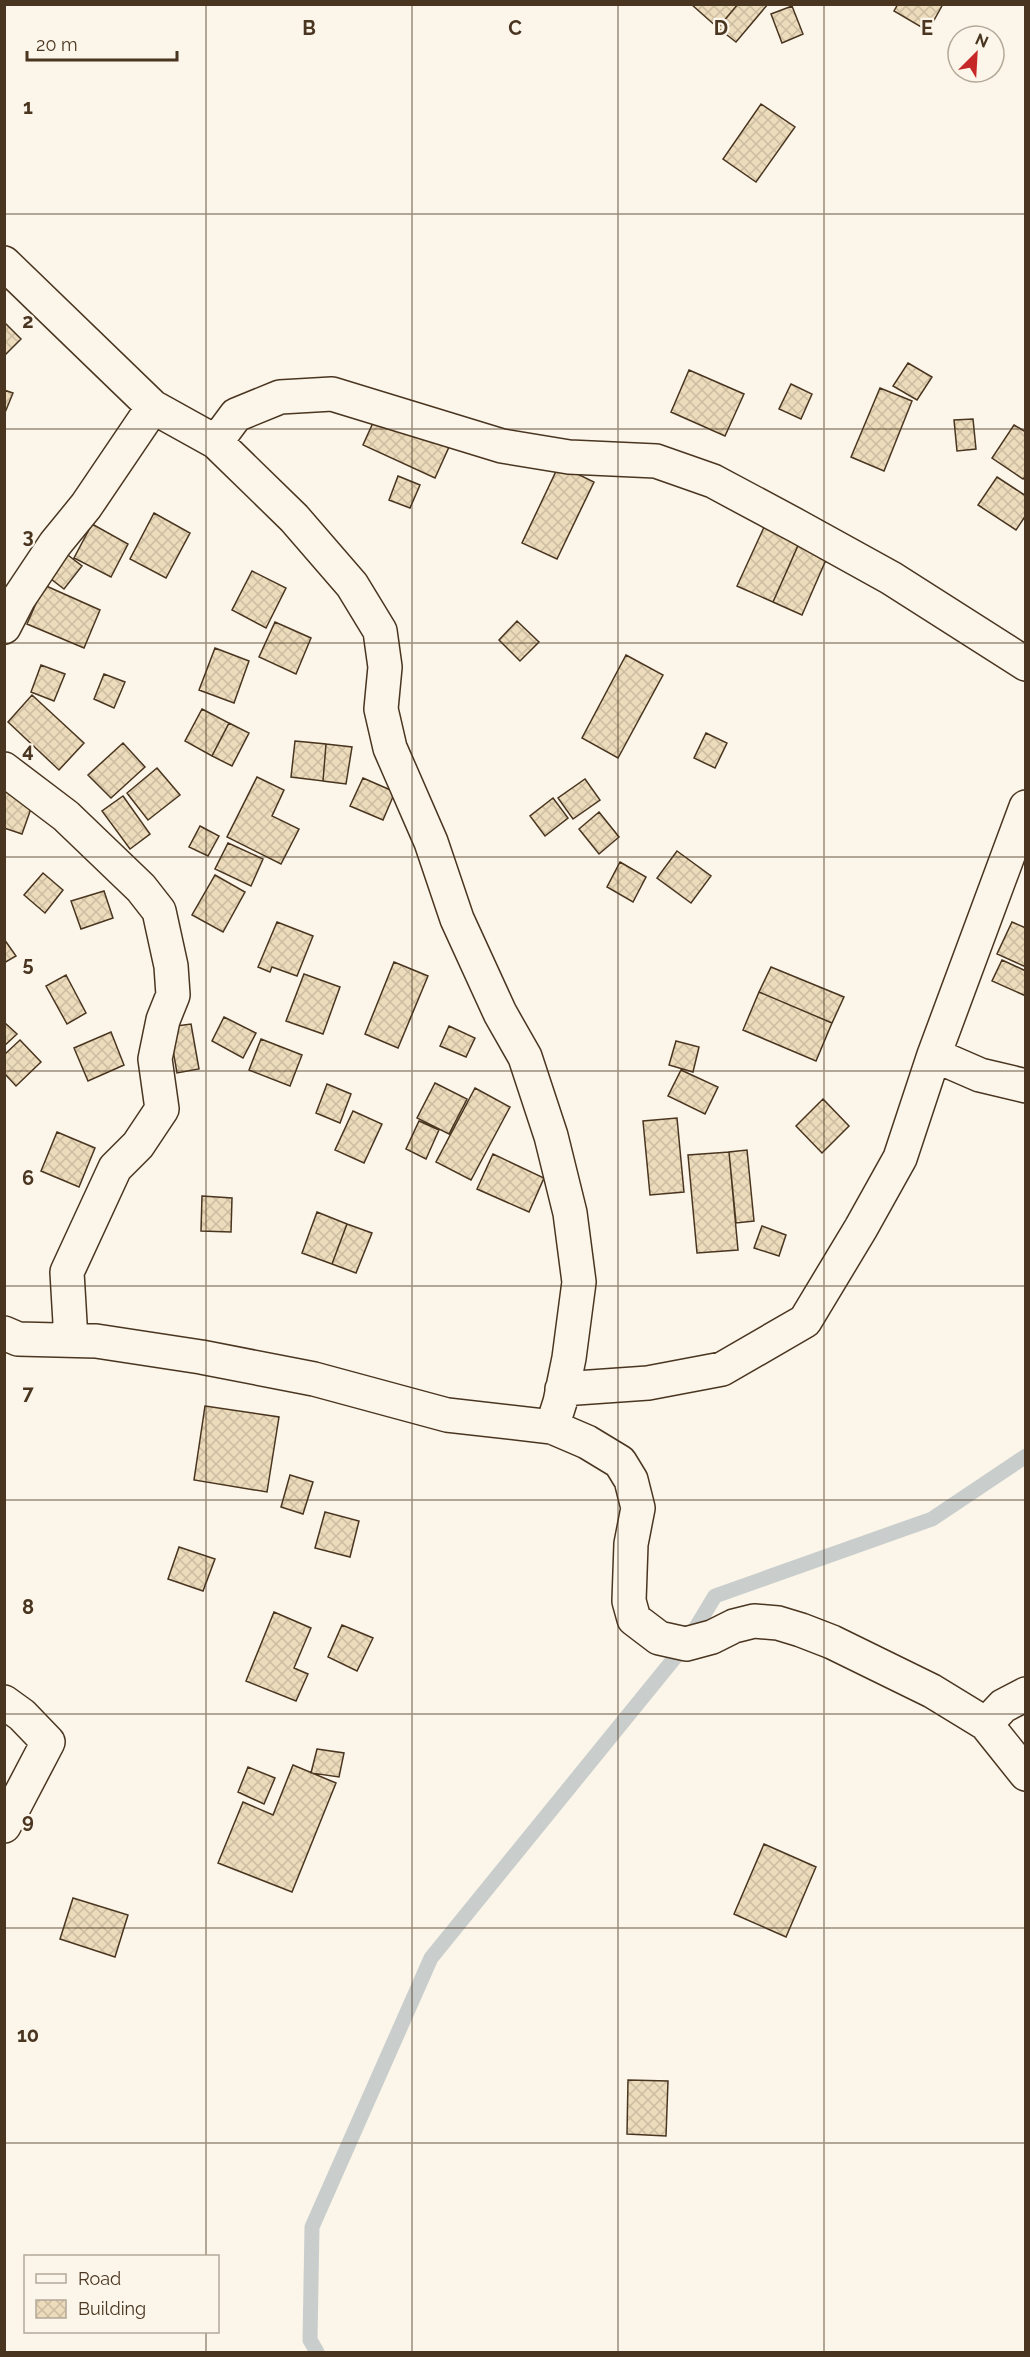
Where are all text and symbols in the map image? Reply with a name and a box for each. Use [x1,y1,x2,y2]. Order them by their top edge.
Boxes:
text: B [302,16,316,40]
text: C [508,16,522,40]
text: D [714,16,728,40]
text: E [921,16,933,40]
scale bar [27,24,177,62]
north arrow [946,24,1006,84]
text: N [972,30,991,52]
text: 20 m [36,34,78,55]
text: 1 [23,95,33,119]
text: 2 [22,309,34,333]
text: 3 [22,524,34,548]
text: 4 [22,738,34,762]
text: 5 [22,952,34,976]
text: 6 [22,1166,34,1190]
text: 7 [22,1381,34,1405]
text: 8 [22,1595,34,1619]
text: 9 [22,1809,34,1833]
text: 10 [17,2023,39,2047]
legend [24,2255,219,2333]
text: Road [78,2268,121,2289]
text: Building [78,2298,146,2319]

